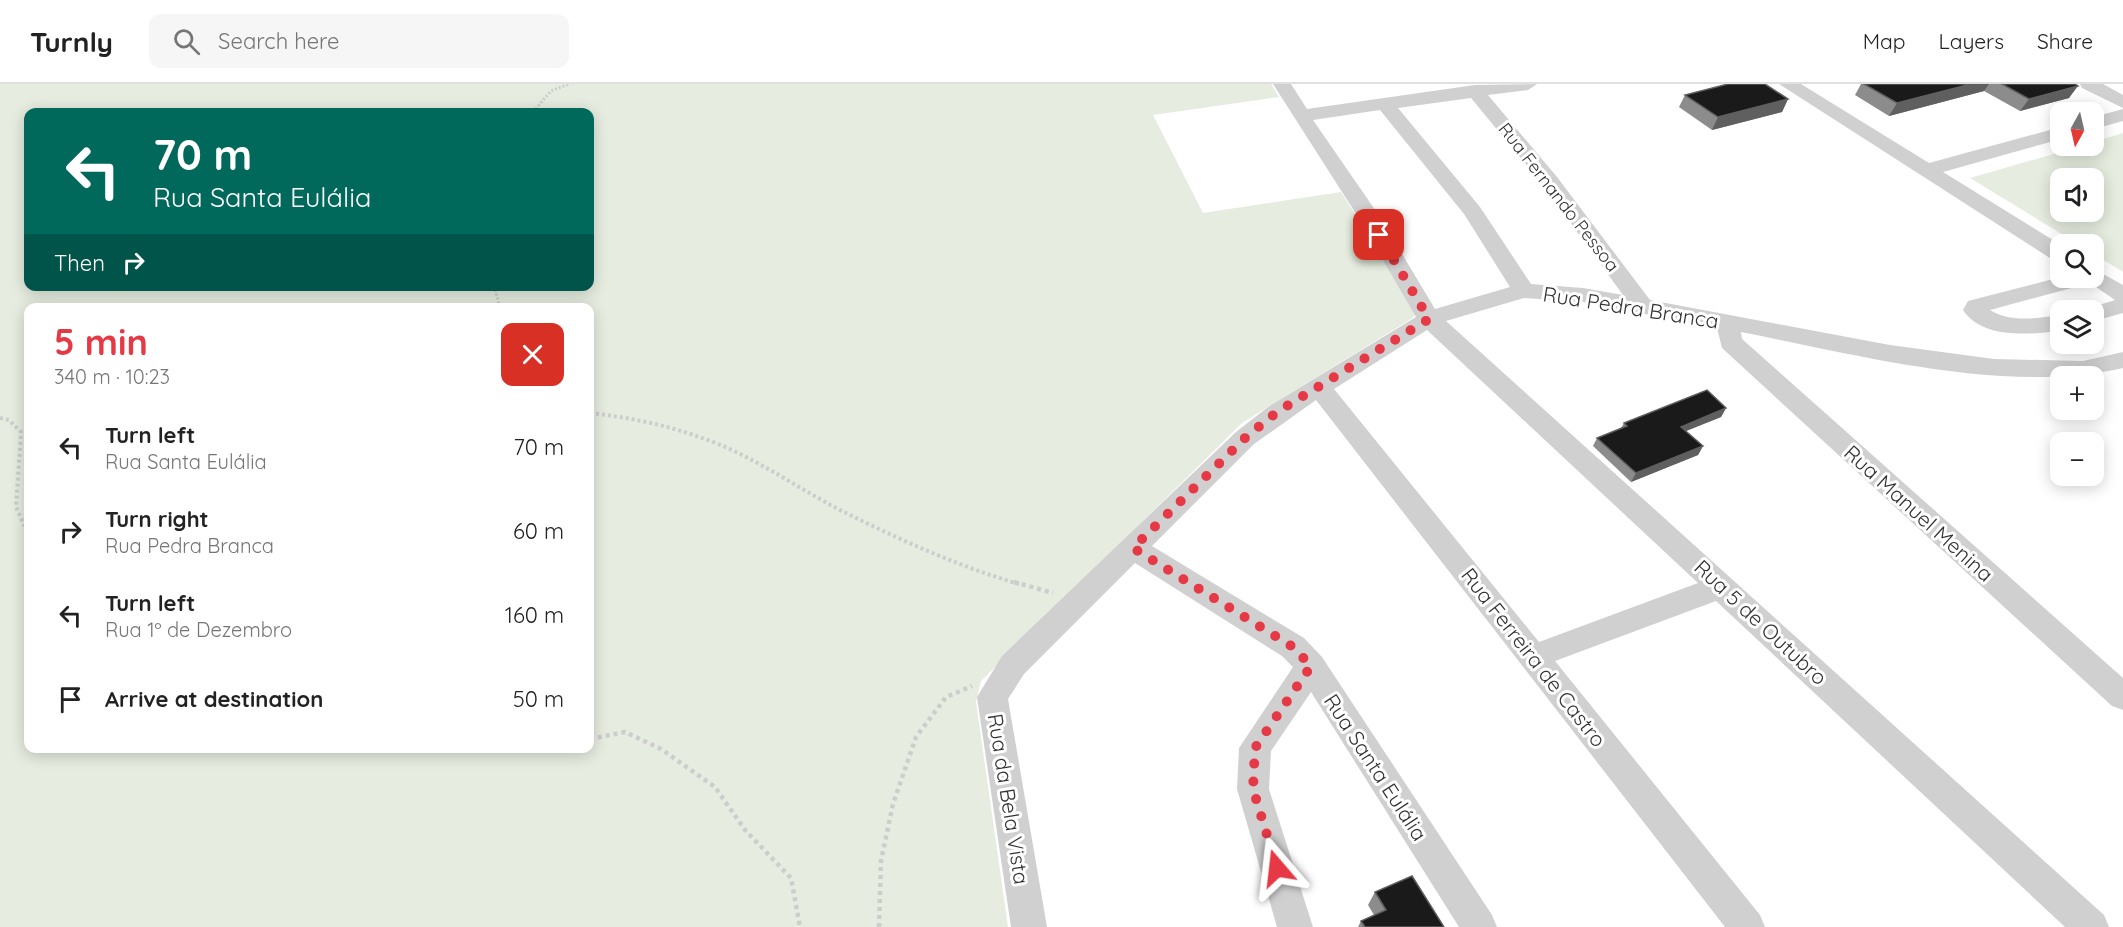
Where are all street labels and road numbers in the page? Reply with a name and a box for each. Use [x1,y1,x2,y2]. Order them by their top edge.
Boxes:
street label: Rua Fernando Pessoa [1494,118,1624,276]
street label: Rua Pedra Branca [1541,280,1721,334]
street label: Rua Manuel Menina [1839,439,1999,587]
street label: Rua 5 de Outubro [1689,554,1833,690]
street label: Rua Ferreira de Castro [1456,562,1612,752]
street label: Rua Santa Eulália [1319,689,1433,845]
street label: Rua da Bela Vista [983,712,1035,886]

